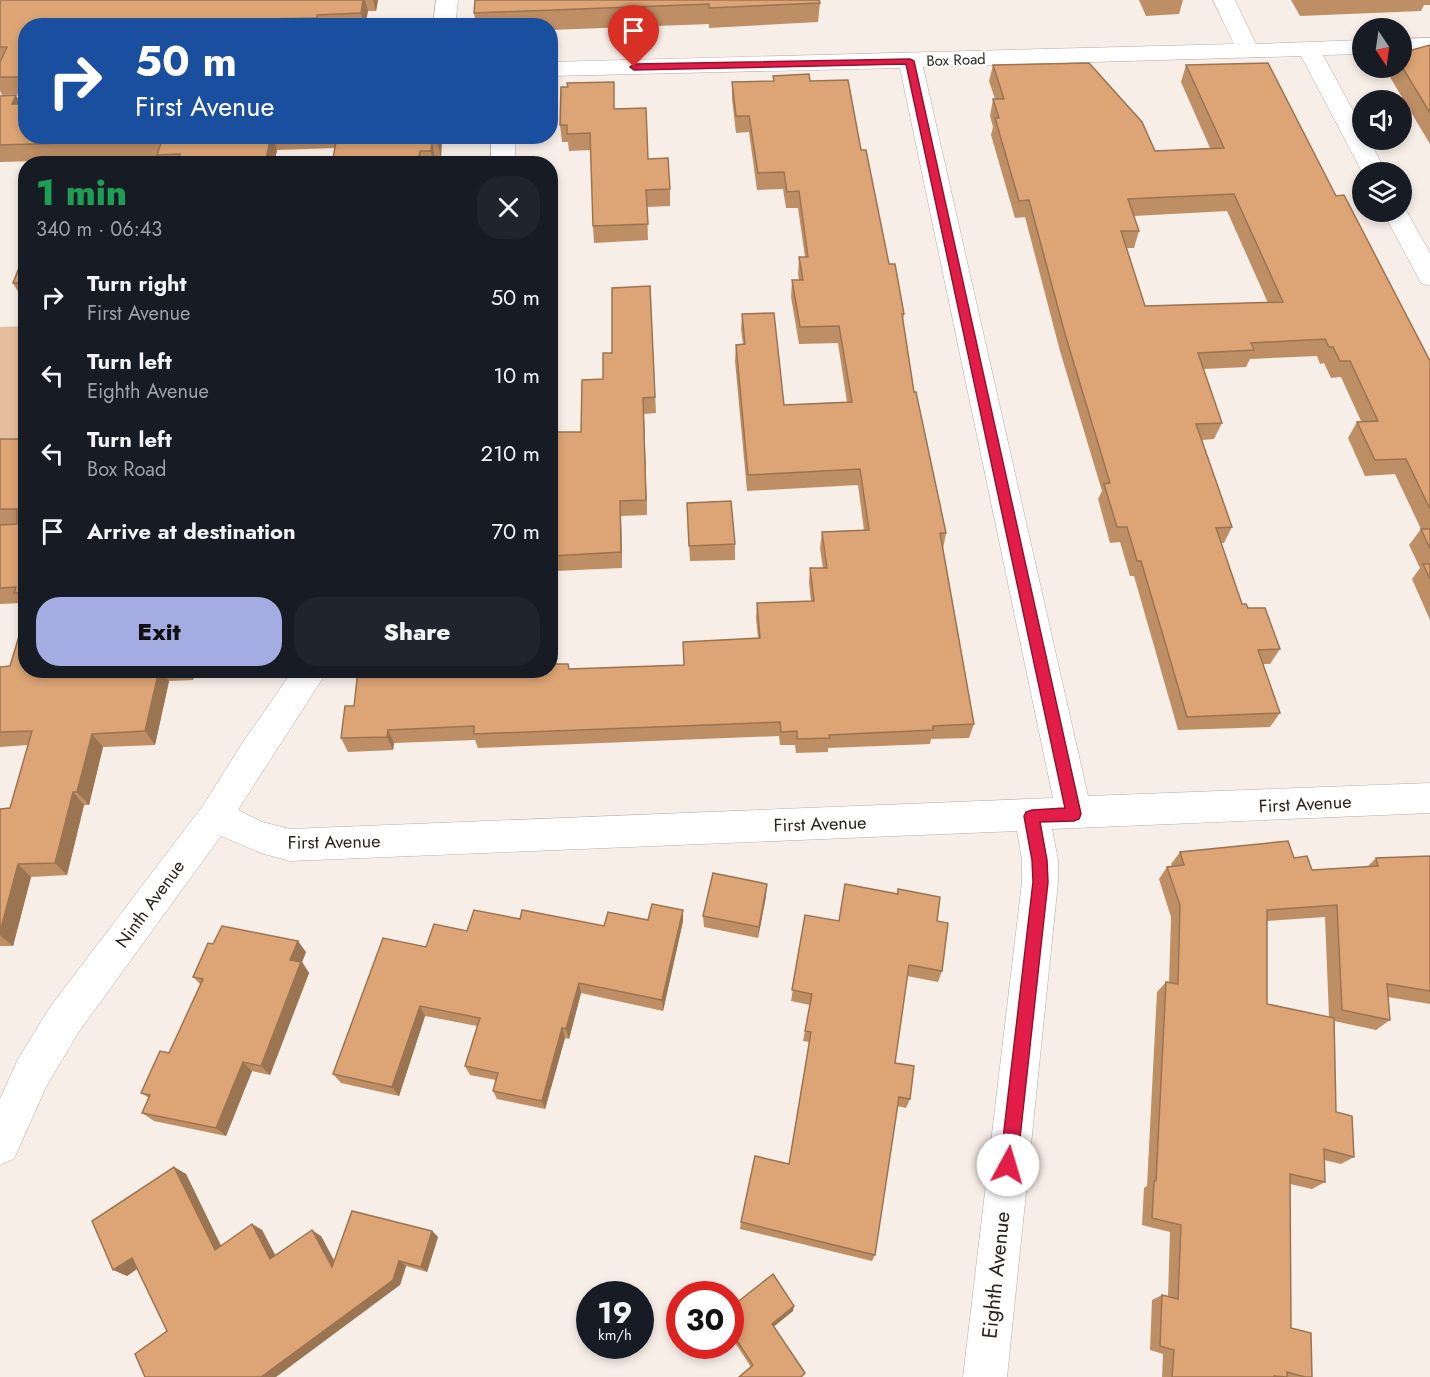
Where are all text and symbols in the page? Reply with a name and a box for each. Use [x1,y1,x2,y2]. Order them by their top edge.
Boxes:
pin [608,5,659,67]
icon: arrive [617,14,650,47]
north arrow [1352,18,1412,78]
map controls [1352,18,1412,222]
text: 50 m [135,31,237,92]
icon: right [36,42,114,120]
street label: Box Road [926,48,986,72]
text: First Avenue [135,87,274,126]
button: sound [1352,90,1412,150]
button: layers [1352,162,1412,222]
text: 1 min [36,166,127,218]
button: close [477,176,540,239]
text: 340 m · 06:43 [36,215,162,244]
text: Turn right [87,267,187,299]
icon: right [36,281,69,314]
text: 50 m [491,281,540,313]
text: First Avenue [87,299,190,328]
text: Turn left [87,345,172,377]
icon: left [36,359,69,392]
text: 10 m [493,359,540,391]
text: Eighth Avenue [87,377,209,406]
text: Turn left [87,423,172,455]
icon: left [36,437,69,470]
text: 210 m [481,437,540,469]
text: Box Road [87,455,166,484]
icon: arrive [36,515,69,548]
text: Arrive at destination [87,515,296,547]
text: 70 m [491,515,540,547]
button: Exit [36,597,282,666]
button: Share [294,597,540,666]
street label: First Avenue [1258,789,1352,819]
street label: First Avenue [773,809,867,839]
street label: First Avenue [287,828,381,856]
street label: Ninth Avenue [109,855,191,953]
position arrow [976,1133,1040,1197]
street label: Eighth Avenue [974,1210,1018,1340]
speed limit sign: 30 [666,1281,744,1359]
text: 19 [597,1291,633,1334]
text: km/h [598,1324,632,1346]

